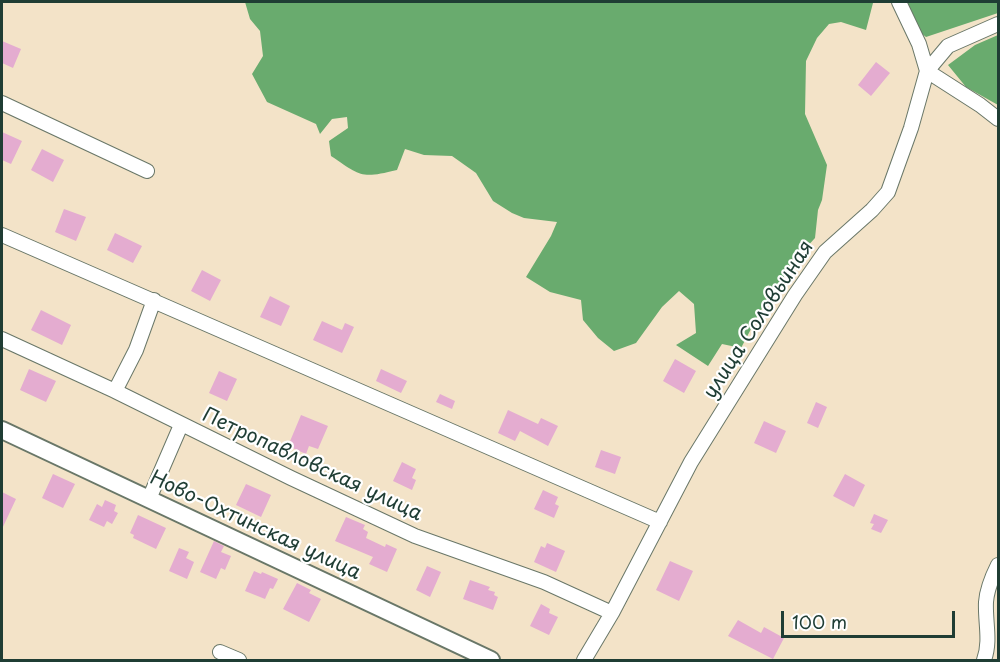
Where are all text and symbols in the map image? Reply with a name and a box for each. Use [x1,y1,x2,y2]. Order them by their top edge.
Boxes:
street label: улица Соловьиная [699,236,819,404]
street label: Петропавловская улица [198,403,426,527]
street label: Ново-Охтинская улица [146,466,364,586]
scale bar [784,599,958,637]
text: 100 m [792,608,847,635]

